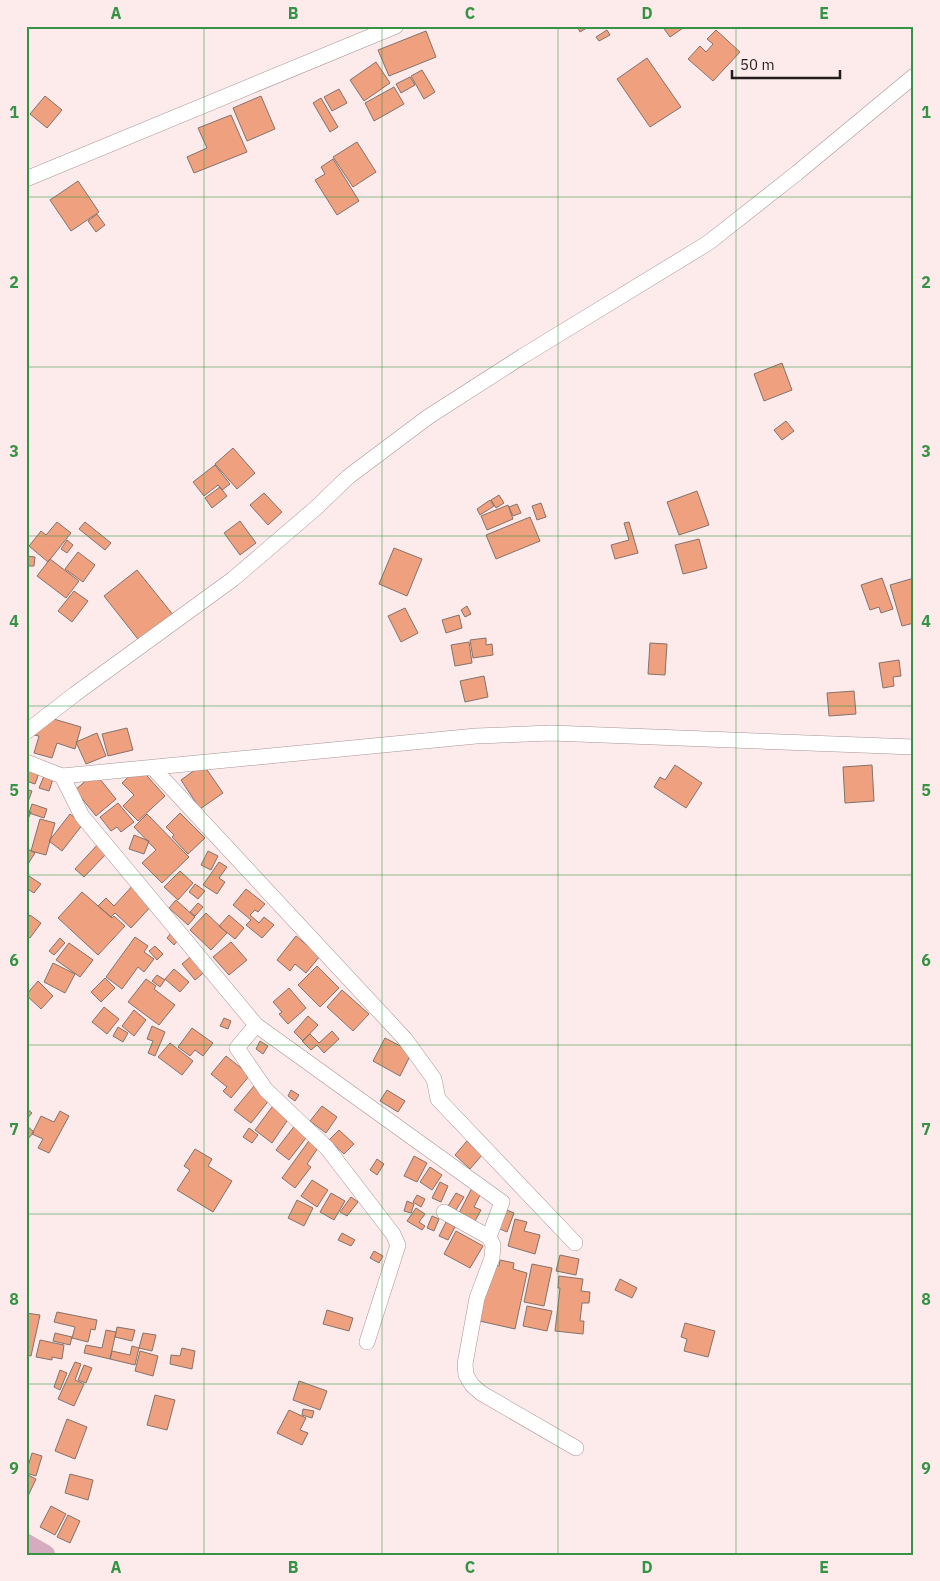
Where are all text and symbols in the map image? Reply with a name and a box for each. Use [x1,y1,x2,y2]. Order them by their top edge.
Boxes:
text: A [111,3,122,23]
text: B [288,3,299,23]
text: C [465,3,475,23]
text: D [641,3,653,23]
text: E [819,3,829,23]
scale bar [732,48,840,80]
text: 50 m [740,55,775,74]
text: 1 [9,102,19,122]
text: 1 [921,102,931,122]
text: 2 [9,272,19,292]
text: 2 [921,272,931,292]
text: 3 [9,441,19,461]
text: 3 [921,441,931,461]
text: 4 [9,611,19,631]
text: 4 [921,611,931,631]
text: 5 [9,780,19,800]
text: 5 [921,780,931,800]
text: 6 [9,950,19,970]
text: 6 [921,950,931,970]
text: 7 [9,1119,19,1139]
text: 7 [921,1119,931,1139]
text: 8 [9,1289,19,1309]
text: 8 [921,1289,931,1309]
text: 9 [9,1458,19,1478]
text: 9 [921,1458,931,1478]
text: A [111,1557,122,1577]
text: B [288,1557,299,1577]
text: C [465,1557,475,1577]
text: D [641,1557,653,1577]
text: E [819,1557,829,1577]

